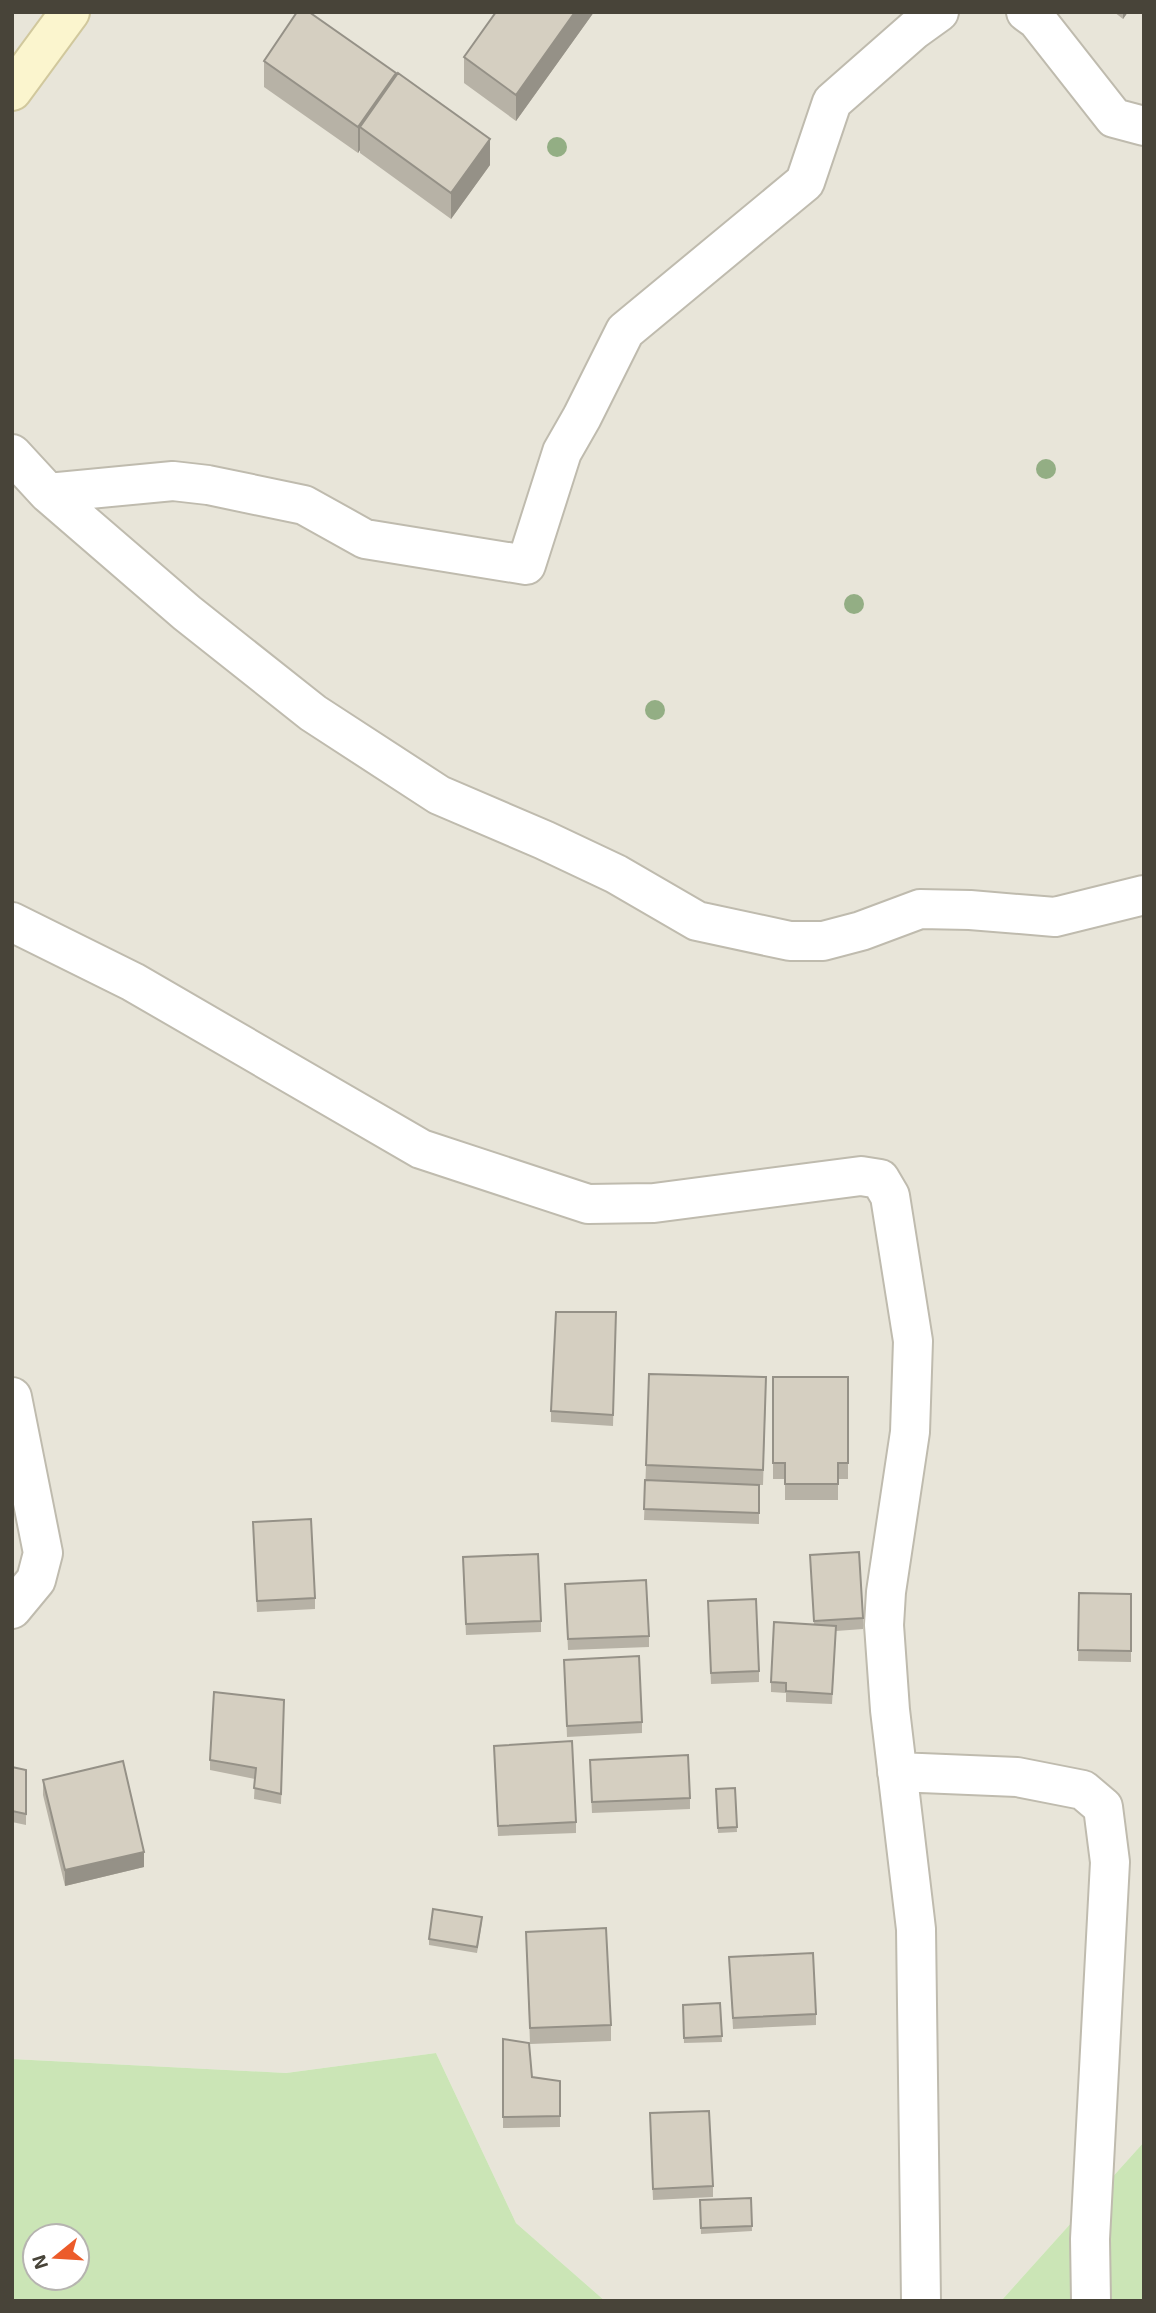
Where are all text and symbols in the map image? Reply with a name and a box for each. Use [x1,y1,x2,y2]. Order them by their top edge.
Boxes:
north arrow [21,2222,91,2292]
text: N [26,2252,52,2272]

